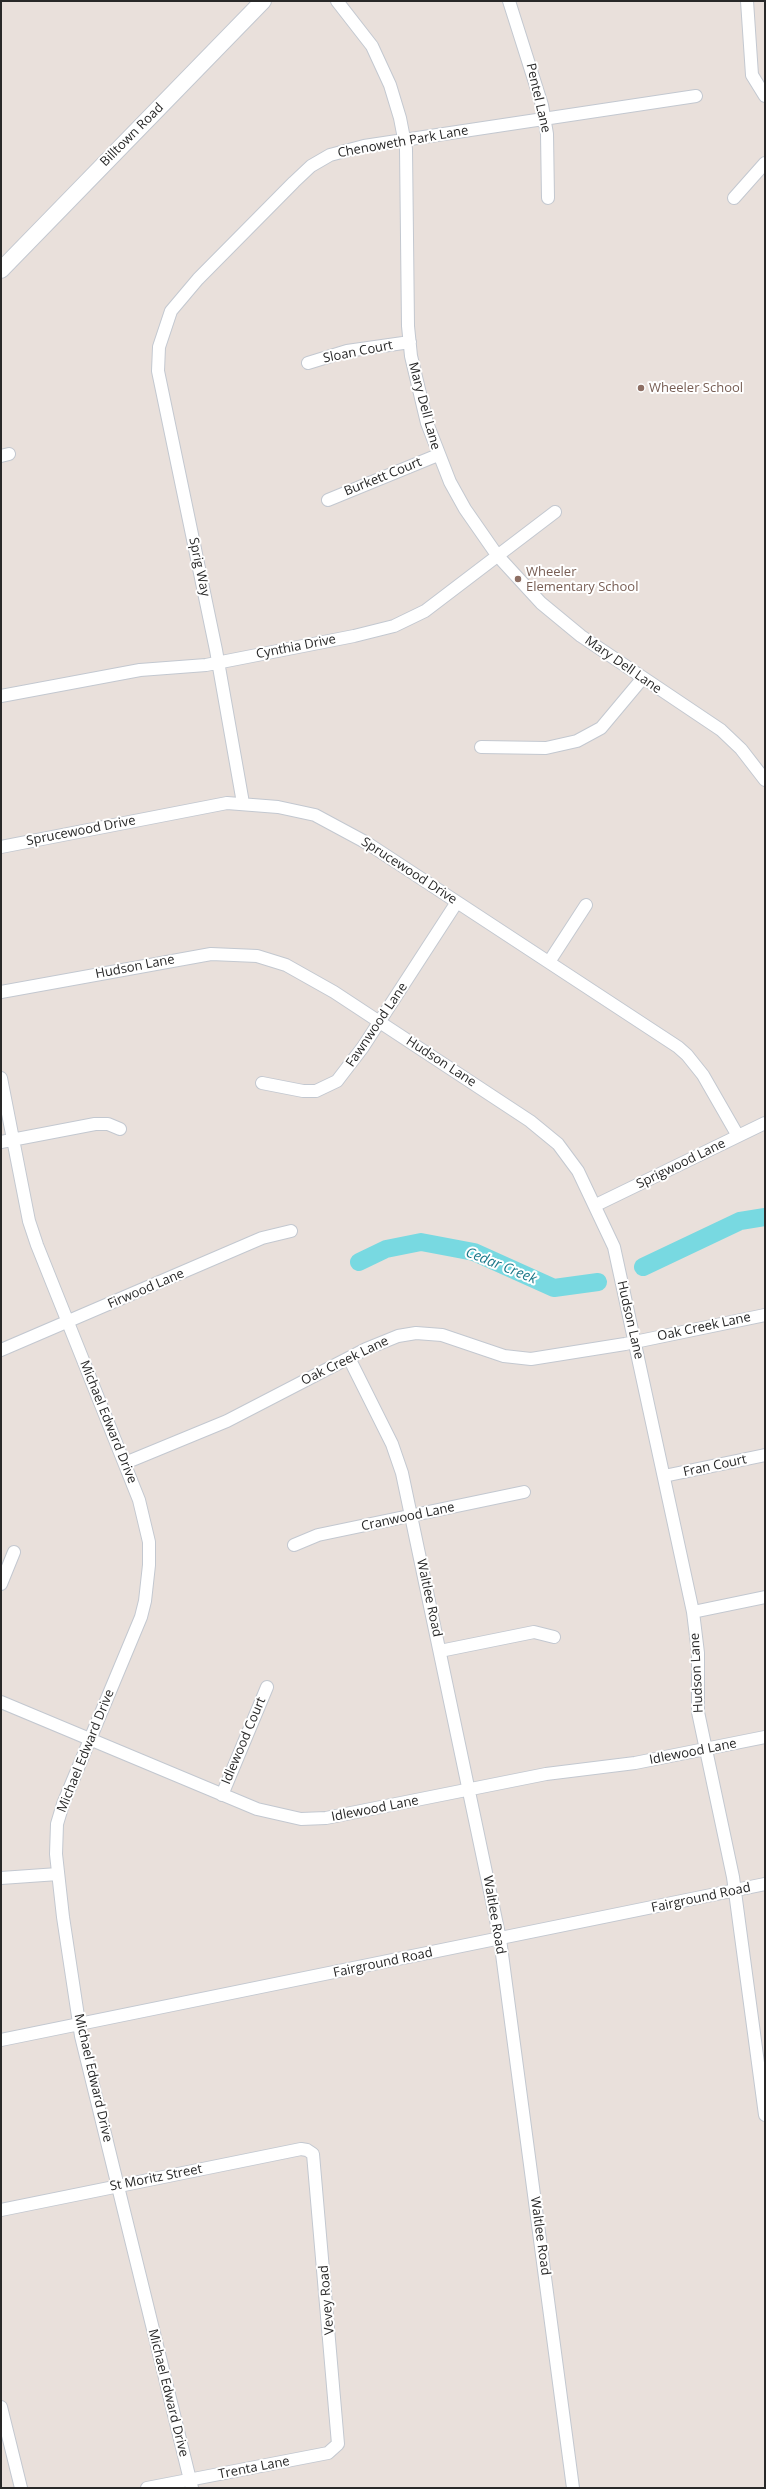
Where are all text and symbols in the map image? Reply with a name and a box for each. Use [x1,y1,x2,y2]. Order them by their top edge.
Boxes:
street label: Pentel Lane [522,62,554,134]
street label: Billtown Road [97,100,167,170]
street label: Chenoweth Park Lane [336,123,470,161]
street label: Sloan Court [322,338,394,366]
street label: Mary Dell Lane [405,360,443,452]
place label: Wheeler School [649,380,743,396]
marker: Wheeler School [636,383,646,393]
street label: Burkett Court [342,454,424,500]
street label: Sprig Way [185,536,213,598]
place label: Wheeler Elementary School [526,564,638,595]
marker: Wheeler Elementary School [513,574,523,584]
street label: Cynthia Drive [255,632,337,662]
street label: Mary Dell Lane [582,633,664,697]
street label: Sprucewood Drive [25,813,137,849]
street label: Sprucewood Drive [358,834,460,908]
street label: Hudson Lane [94,952,176,982]
street label: Fawnwood Lane [343,980,411,1070]
street label: Hudson Lane [403,1034,479,1090]
street label: Sprigwood Lane [634,1136,728,1192]
water label: Cedar Creek [463,1244,539,1288]
street label: Firwood Lane [105,1266,187,1312]
street label: Hudson Lane [613,1279,647,1361]
street label: Oak Creek Lane [656,1309,752,1345]
street label: Oak Creek Lane [299,1333,391,1389]
street label: Michael Edward Drive [76,1358,140,1486]
street label: Fran Court [682,1452,748,1480]
street label: Cranwood Lane [360,1499,456,1535]
street label: Waltlee Road [413,1558,445,1638]
street label: Hudson Lane [687,1633,707,1713]
street label: Michael Edward Drive [54,1687,118,1815]
street label: Idlewood Court [219,1695,269,1787]
street label: Idlewood Lane [648,1736,738,1768]
street label: Idlewood Lane [330,1793,420,1825]
street label: Waltlee Road [479,1875,509,1955]
street label: Fairground Road [650,1880,752,1916]
street label: Fairground Road [332,1945,434,1981]
street label: Michael Edward Drive [71,2012,115,2144]
street label: St Moritz Street [109,2161,203,2195]
street label: Waltlee Road [527,2196,553,2276]
street label: Vevey Road [316,2265,338,2335]
street label: Michael Edward Drive [145,2327,191,2459]
street label: Trenta Lane [217,2453,291,2483]

